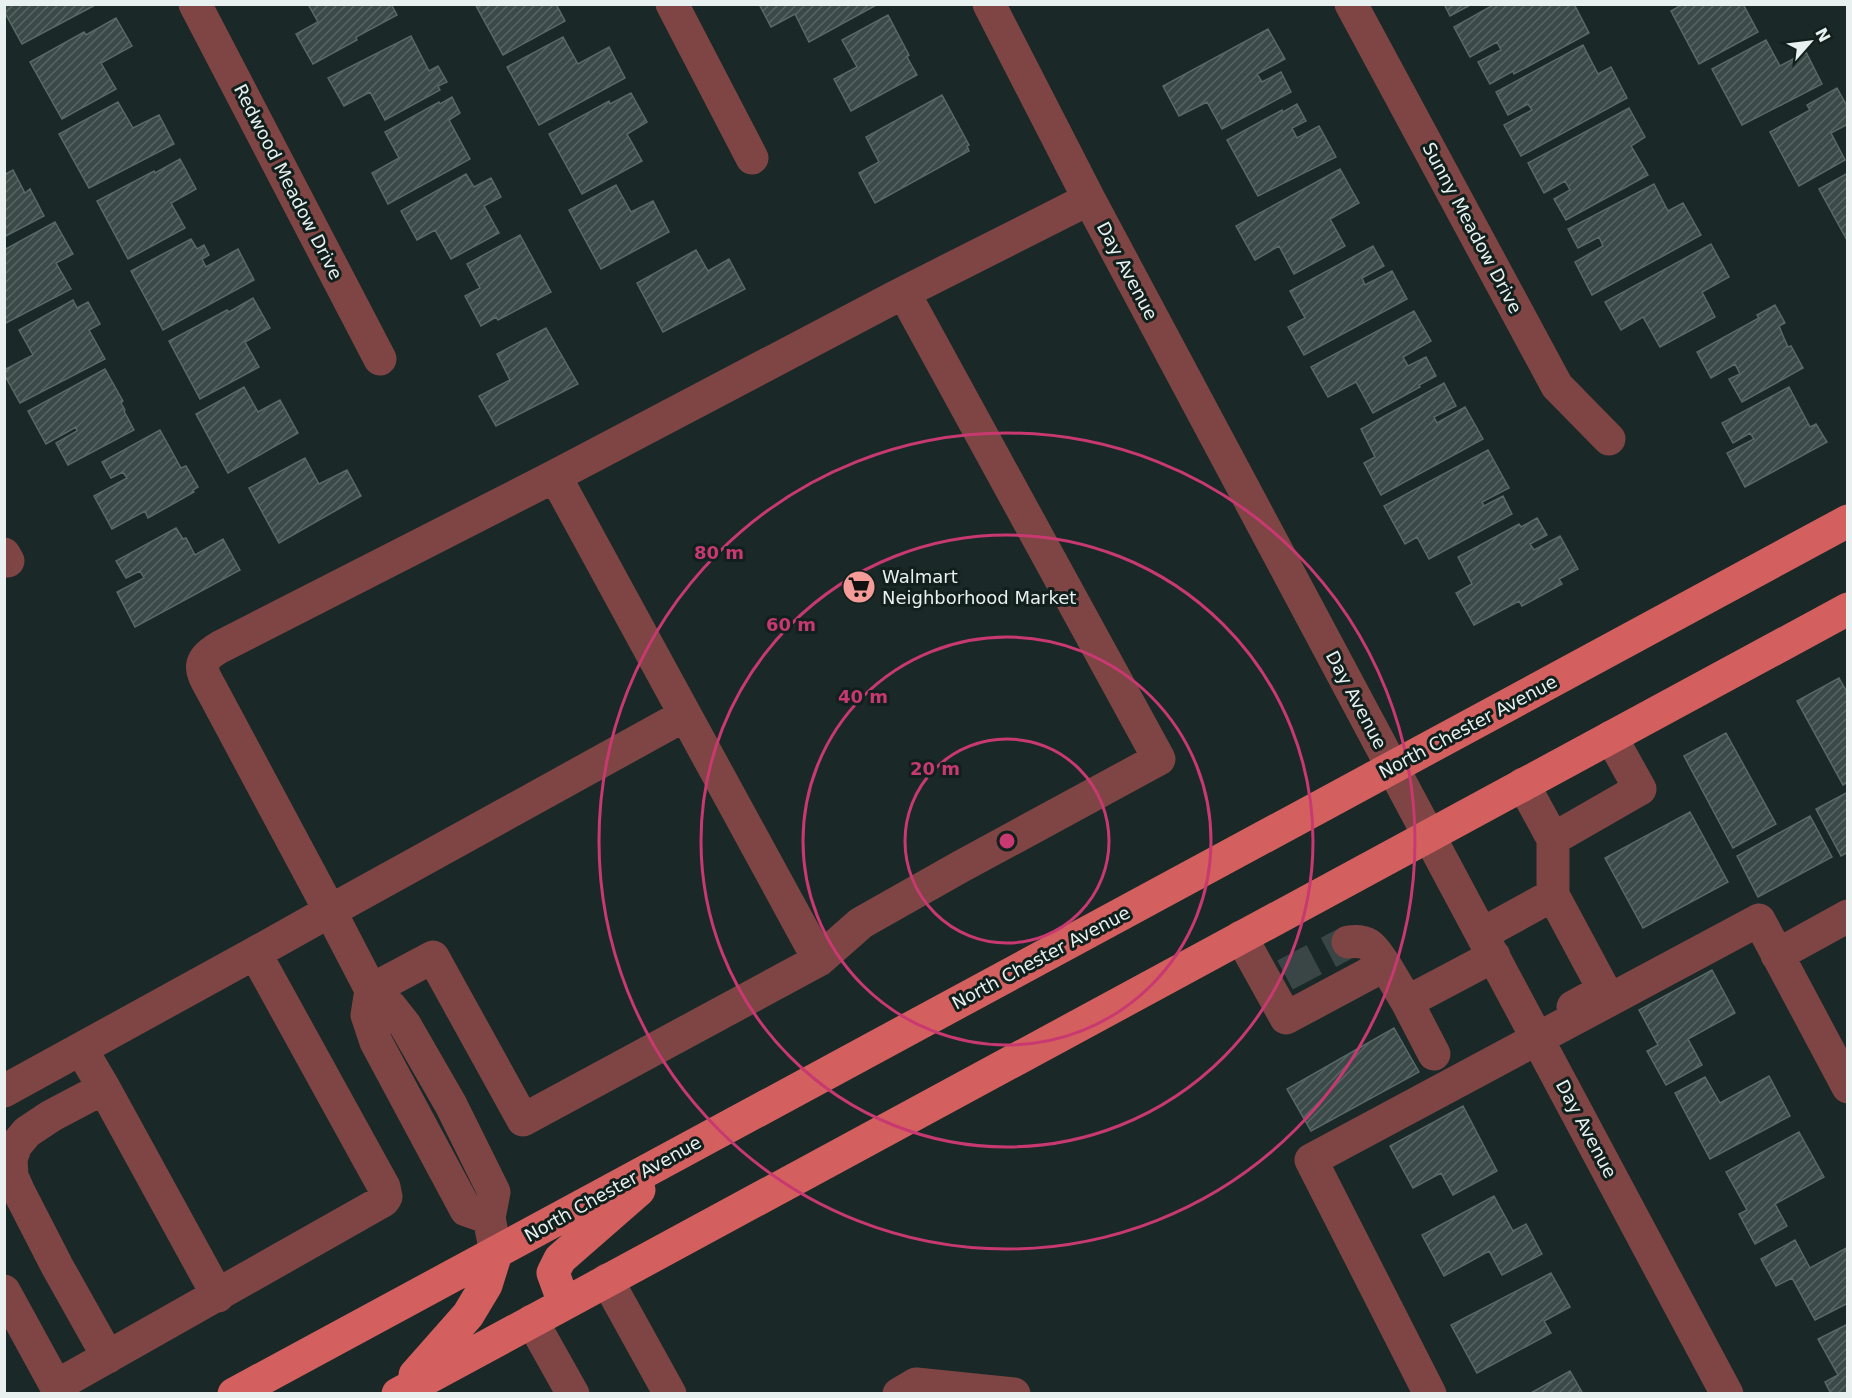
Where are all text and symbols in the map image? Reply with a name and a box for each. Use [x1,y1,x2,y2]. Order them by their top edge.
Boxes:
north arrow [1780,12,1840,72]
text: N [1811,25,1834,46]
street label: Redwood Meadow Drive [230,81,347,283]
street label: Sunny Meadow Drive [1418,139,1526,317]
street label: Day Avenue [1093,218,1162,323]
text: 80 m [694,542,744,563]
place label: Walmart Neighborhood Market [882,566,1076,608]
supermarket icon: Walmart Neighborhood Market [841,569,877,605]
text: 60 m [766,614,816,635]
street label: Day Avenue [1322,647,1391,752]
street label: North Chester Avenue [1375,671,1560,782]
text: 40 m [838,686,888,707]
text: 20 m [910,758,960,779]
centre of rings [997,831,1017,851]
street label: North Chester Avenue [948,902,1133,1013]
street label: Day Avenue [1552,1076,1621,1181]
street label: North Chester Avenue [521,1131,705,1246]

